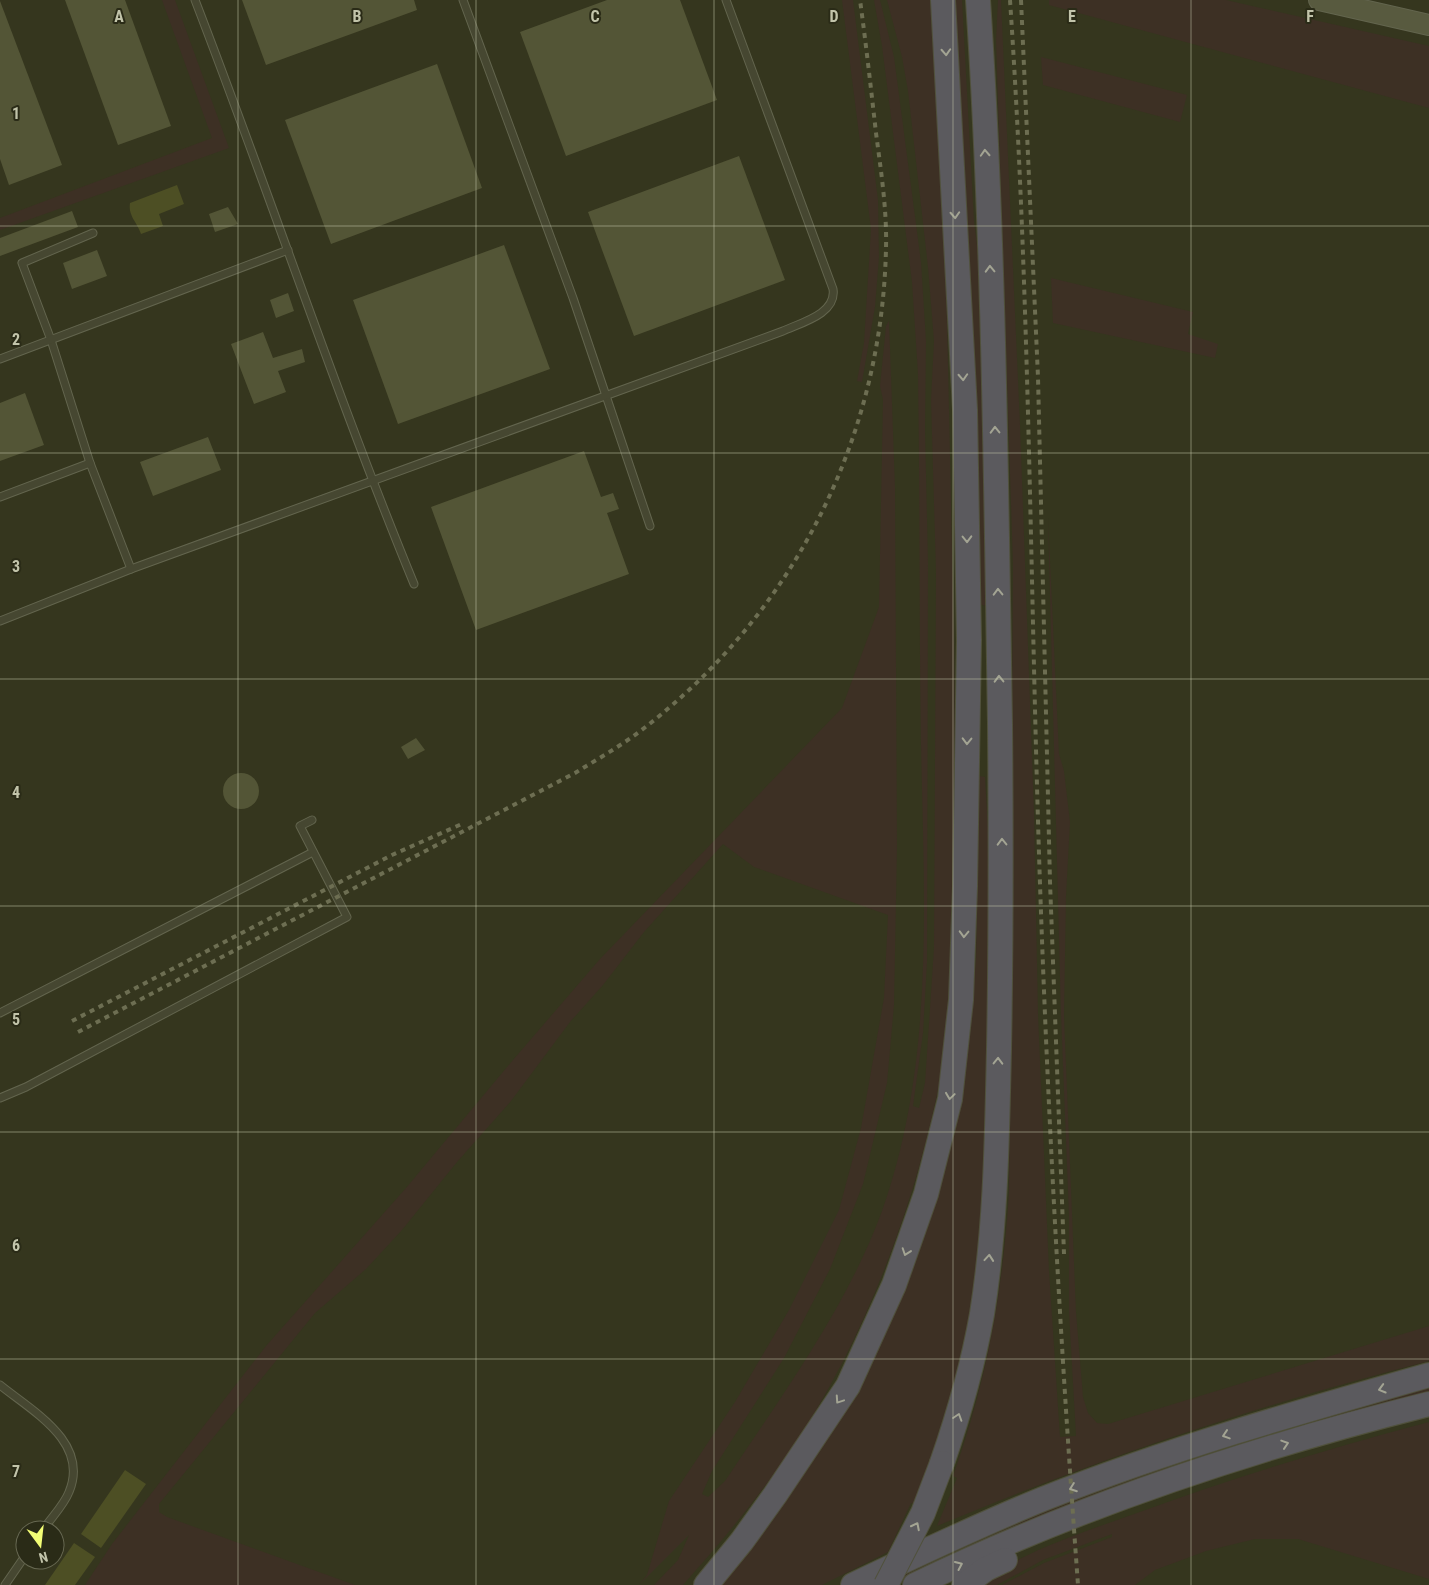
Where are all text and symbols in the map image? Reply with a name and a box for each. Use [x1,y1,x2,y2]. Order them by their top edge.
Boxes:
text: A [114,7,124,26]
text: B [353,7,362,26]
text: C [590,7,600,26]
text: D [829,7,839,26]
text: E [1068,7,1076,26]
text: F [1306,7,1314,26]
one-way arrow [941,49,952,57]
text: 1 [12,104,20,123]
one-way arrow [979,149,990,157]
one-way arrow [949,211,960,219]
one-way arrow [984,265,995,273]
text: 2 [12,330,20,349]
one-way arrow [958,373,969,381]
one-way arrow [990,426,1000,434]
one-way arrow [962,536,972,543]
text: 3 [12,557,20,576]
one-way arrow [993,588,1003,596]
one-way arrow [994,675,1004,682]
one-way arrow [962,738,972,746]
text: 4 [12,783,20,802]
one-way arrow [996,837,1007,845]
one-way arrow [958,930,969,938]
text: 5 [12,1010,20,1029]
one-way arrow [993,1057,1004,1065]
one-way arrow [945,1092,956,1100]
text: 6 [12,1236,20,1255]
one-way arrow [902,1247,912,1256]
one-way arrow [983,1254,994,1262]
one-way arrow [1379,1383,1387,1393]
one-way arrow [836,1394,845,1404]
one-way arrow [952,1413,962,1422]
one-way arrow [1223,1429,1231,1439]
one-way arrow [1281,1440,1289,1450]
text: 7 [12,1462,20,1481]
one-way arrow [1069,1482,1078,1492]
north arrow [15,1520,65,1570]
one-way arrow [910,1522,920,1531]
text: N [37,1549,50,1566]
one-way arrow [954,1561,963,1571]

